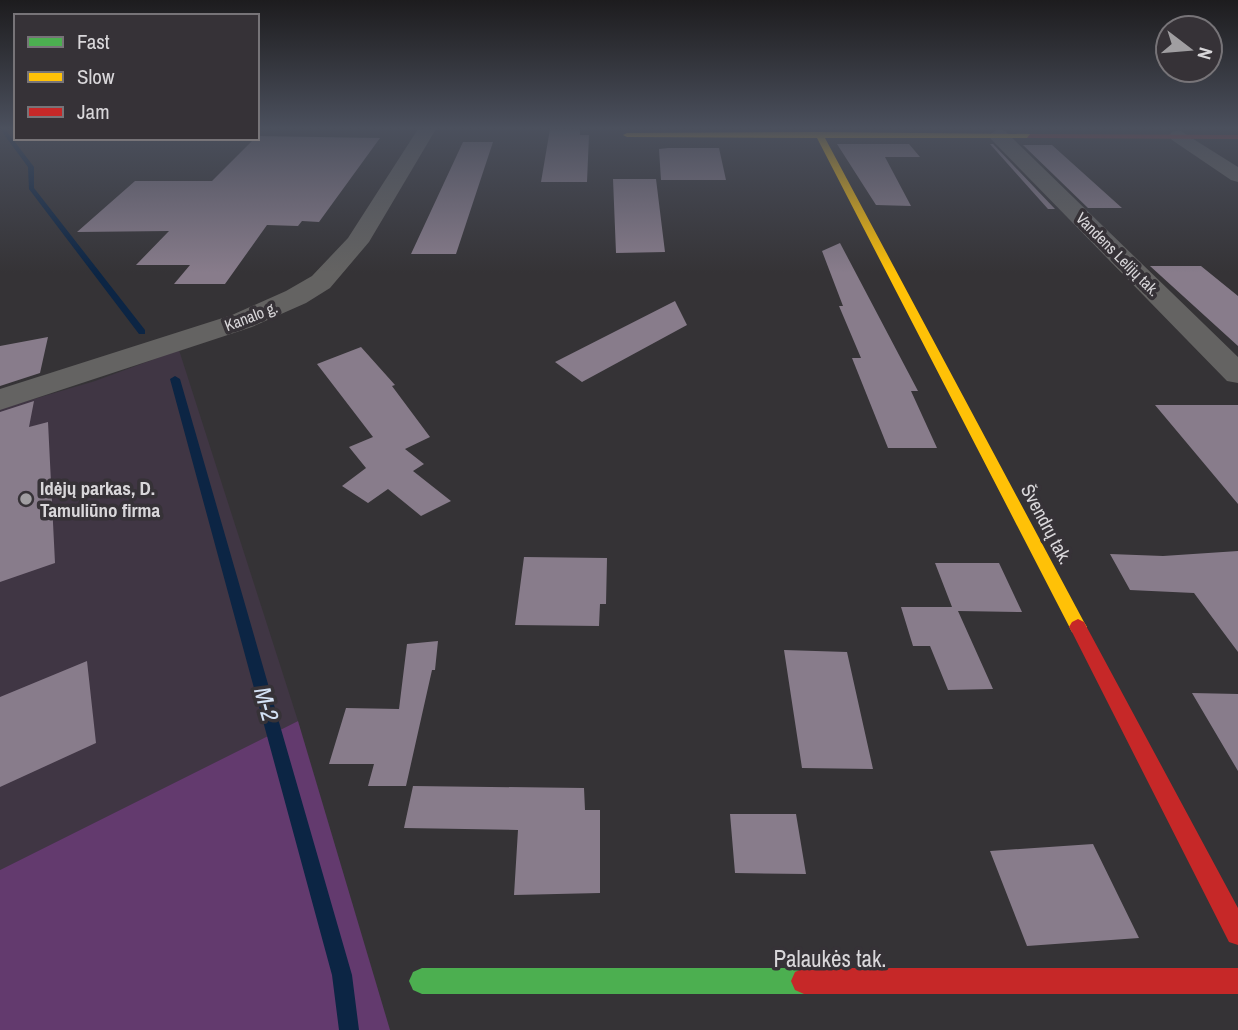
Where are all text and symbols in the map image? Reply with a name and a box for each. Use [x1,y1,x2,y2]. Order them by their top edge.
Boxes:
legend [14,14,259,140]
north arrow [1154,14,1224,84]
text: Fast [77,27,110,56]
text: N [1191,45,1219,63]
text: Slow [77,62,115,91]
text: Jam [77,97,110,126]
street label: Vandens Lelijų tak. [1071,207,1165,301]
street label: Kanalo g. [221,296,281,336]
place label: Idėjų parkas, D. Tamuliūno firma [40,475,160,523]
street label: Švendrų tak. [1015,479,1079,569]
marker: Idėjų parkas, D. Tamuliūno firma [18,491,34,507]
water label: M-2 [247,683,287,724]
street label: Palaukės tak. [773,943,887,974]

